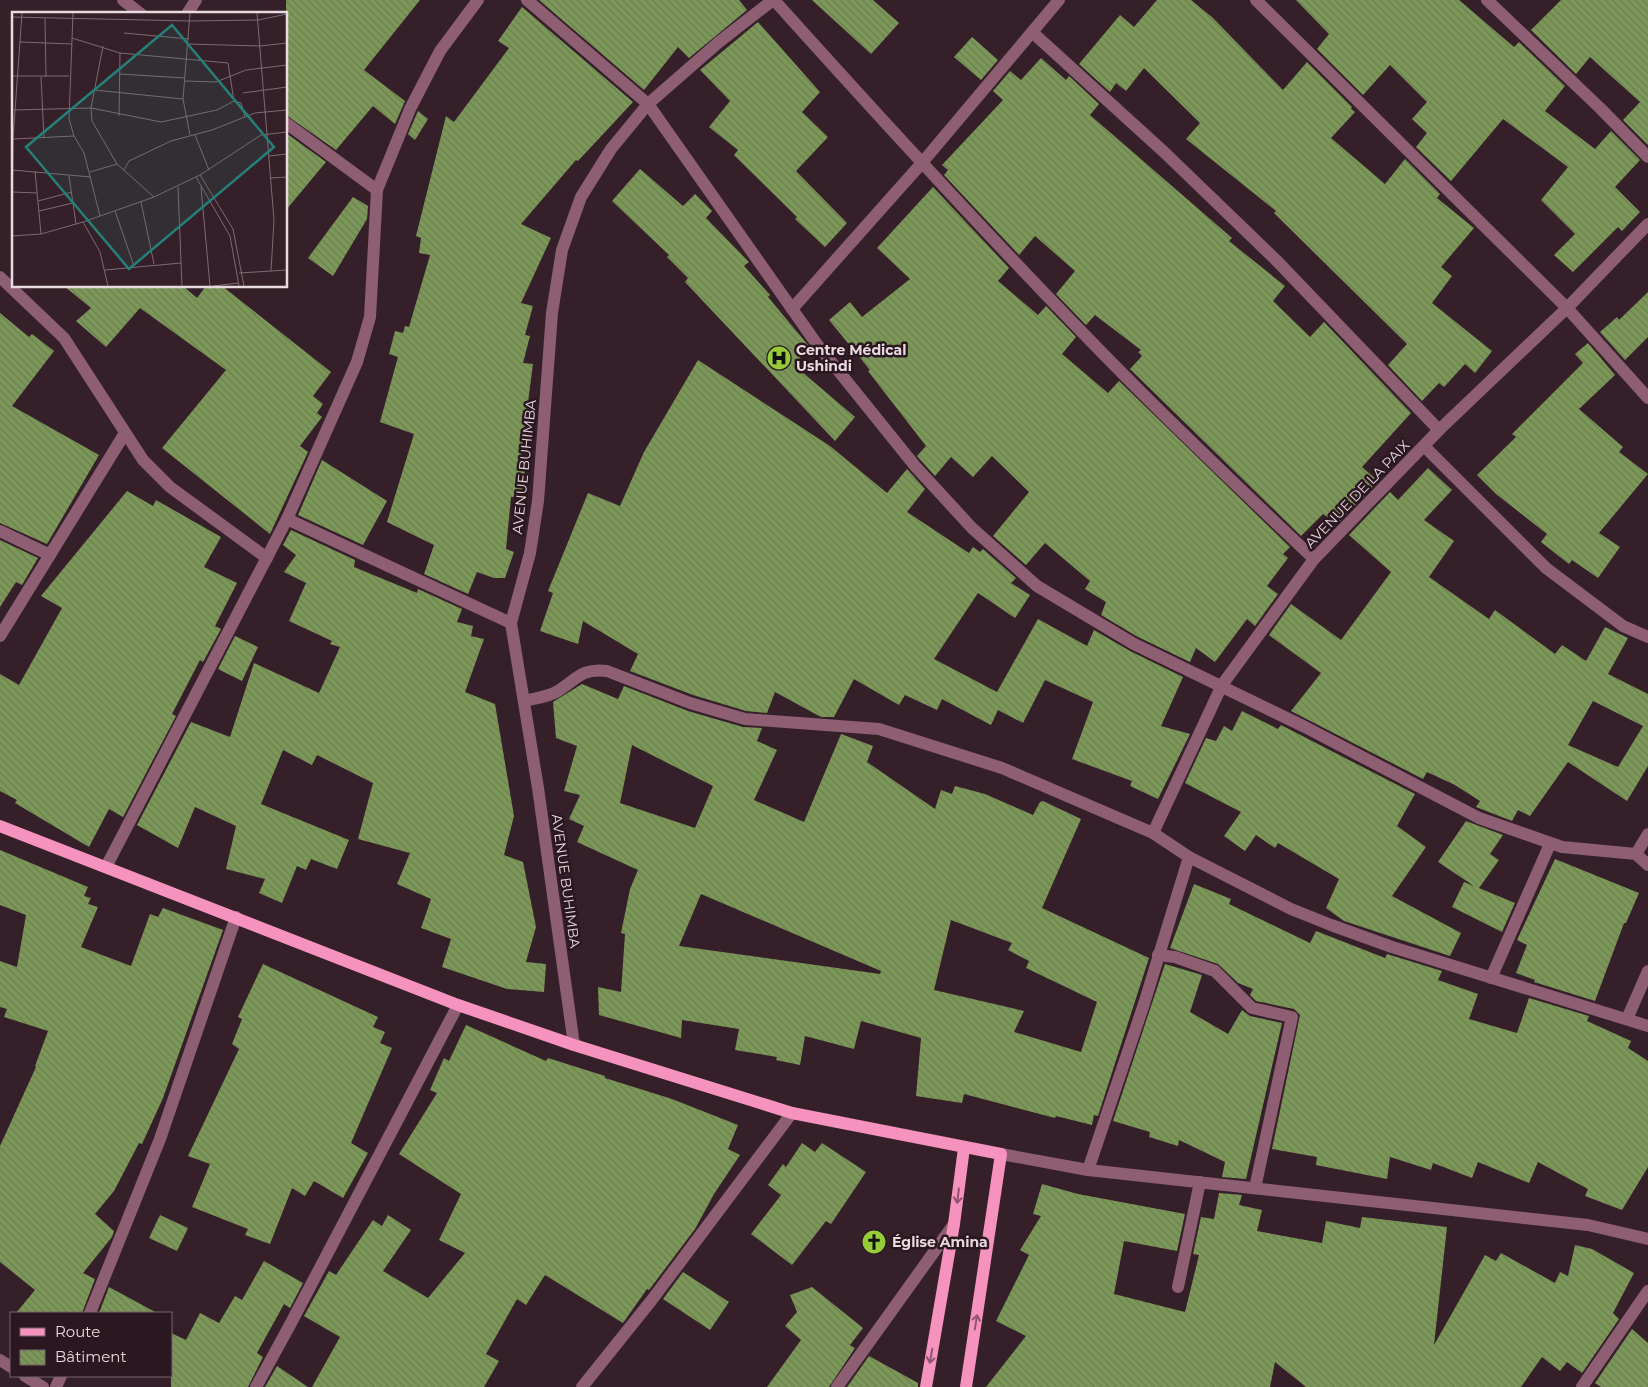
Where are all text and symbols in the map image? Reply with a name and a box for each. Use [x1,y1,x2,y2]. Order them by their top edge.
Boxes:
inset map [12,12,288,288]
place label: Centre Médical Ushindi [796,341,906,375]
hospital icon: Centre Médical Ushindi [766,345,792,371]
street label: AVENUE BUHIMBA [508,398,540,535]
street label: AVENUE DE LA PAIX [1301,436,1413,552]
street label: AVENUE BUHIMBA [548,813,584,950]
one-way arrow [953,1188,963,1204]
church icon: Église Amina [861,1229,887,1255]
place label: Église Amina [892,1233,988,1251]
legend [10,1312,172,1377]
one-way arrow [971,1314,981,1330]
text: Route [55,1322,100,1341]
text: Bâtiment [55,1347,127,1366]
one-way arrow [926,1348,935,1364]

